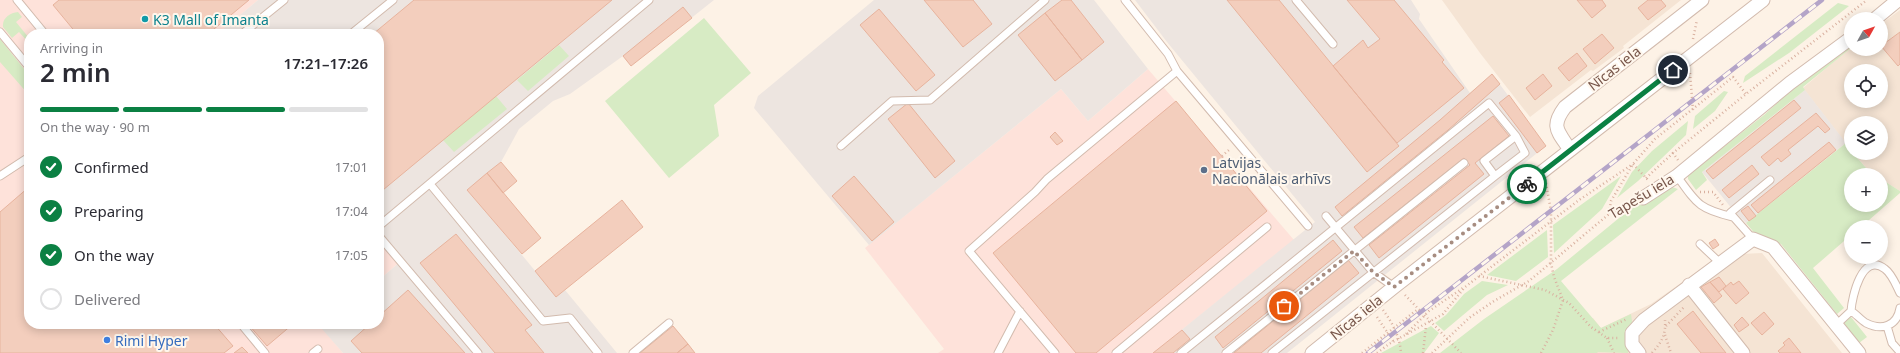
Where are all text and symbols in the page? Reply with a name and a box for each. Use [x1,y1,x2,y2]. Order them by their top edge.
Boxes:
place label: K3 Mall of Imanta [153,10,269,29]
north arrow [1844,12,1888,56]
map controls [1844,12,1888,264]
marker: K3 Mall of Imanta [140,14,150,24]
text: Arriving in [40,39,103,57]
street label: Nīcas iela [1584,41,1644,95]
text: 17:21–17:26 [284,53,368,73]
pin [1656,53,1690,87]
text: 2 min [40,54,111,90]
icon: home [1662,59,1684,81]
button: locate [1844,64,1888,108]
button: layers [1844,116,1888,160]
text: On the way · 90 m [40,118,150,136]
place label: Latvijas Nacionālais arhīvs [1212,153,1331,188]
icon: check [40,156,62,178]
text: Confirmed [74,157,149,177]
text: 17:01 [335,158,368,176]
courier [1507,164,1547,204]
marker: Latvijas Nacionālais arhīvs [1199,165,1209,175]
button: + [1844,168,1888,212]
street label: Tapešu iela [1605,169,1677,223]
icon: bike [1516,173,1538,195]
icon: check [40,200,62,222]
text: Preparing [74,201,144,221]
text: 17:04 [335,202,368,220]
button: − [1844,220,1888,264]
icon: check [40,244,62,266]
text: On the way [74,245,154,265]
text: 17:05 [335,246,368,264]
text: Delivered [74,289,141,309]
pin [1267,289,1301,323]
street label: Nīcas iela [1326,290,1386,344]
icon: bag [1273,295,1295,317]
place label: Rimi Hyper [115,331,188,350]
marker: Rimi Hyper [102,335,112,345]

